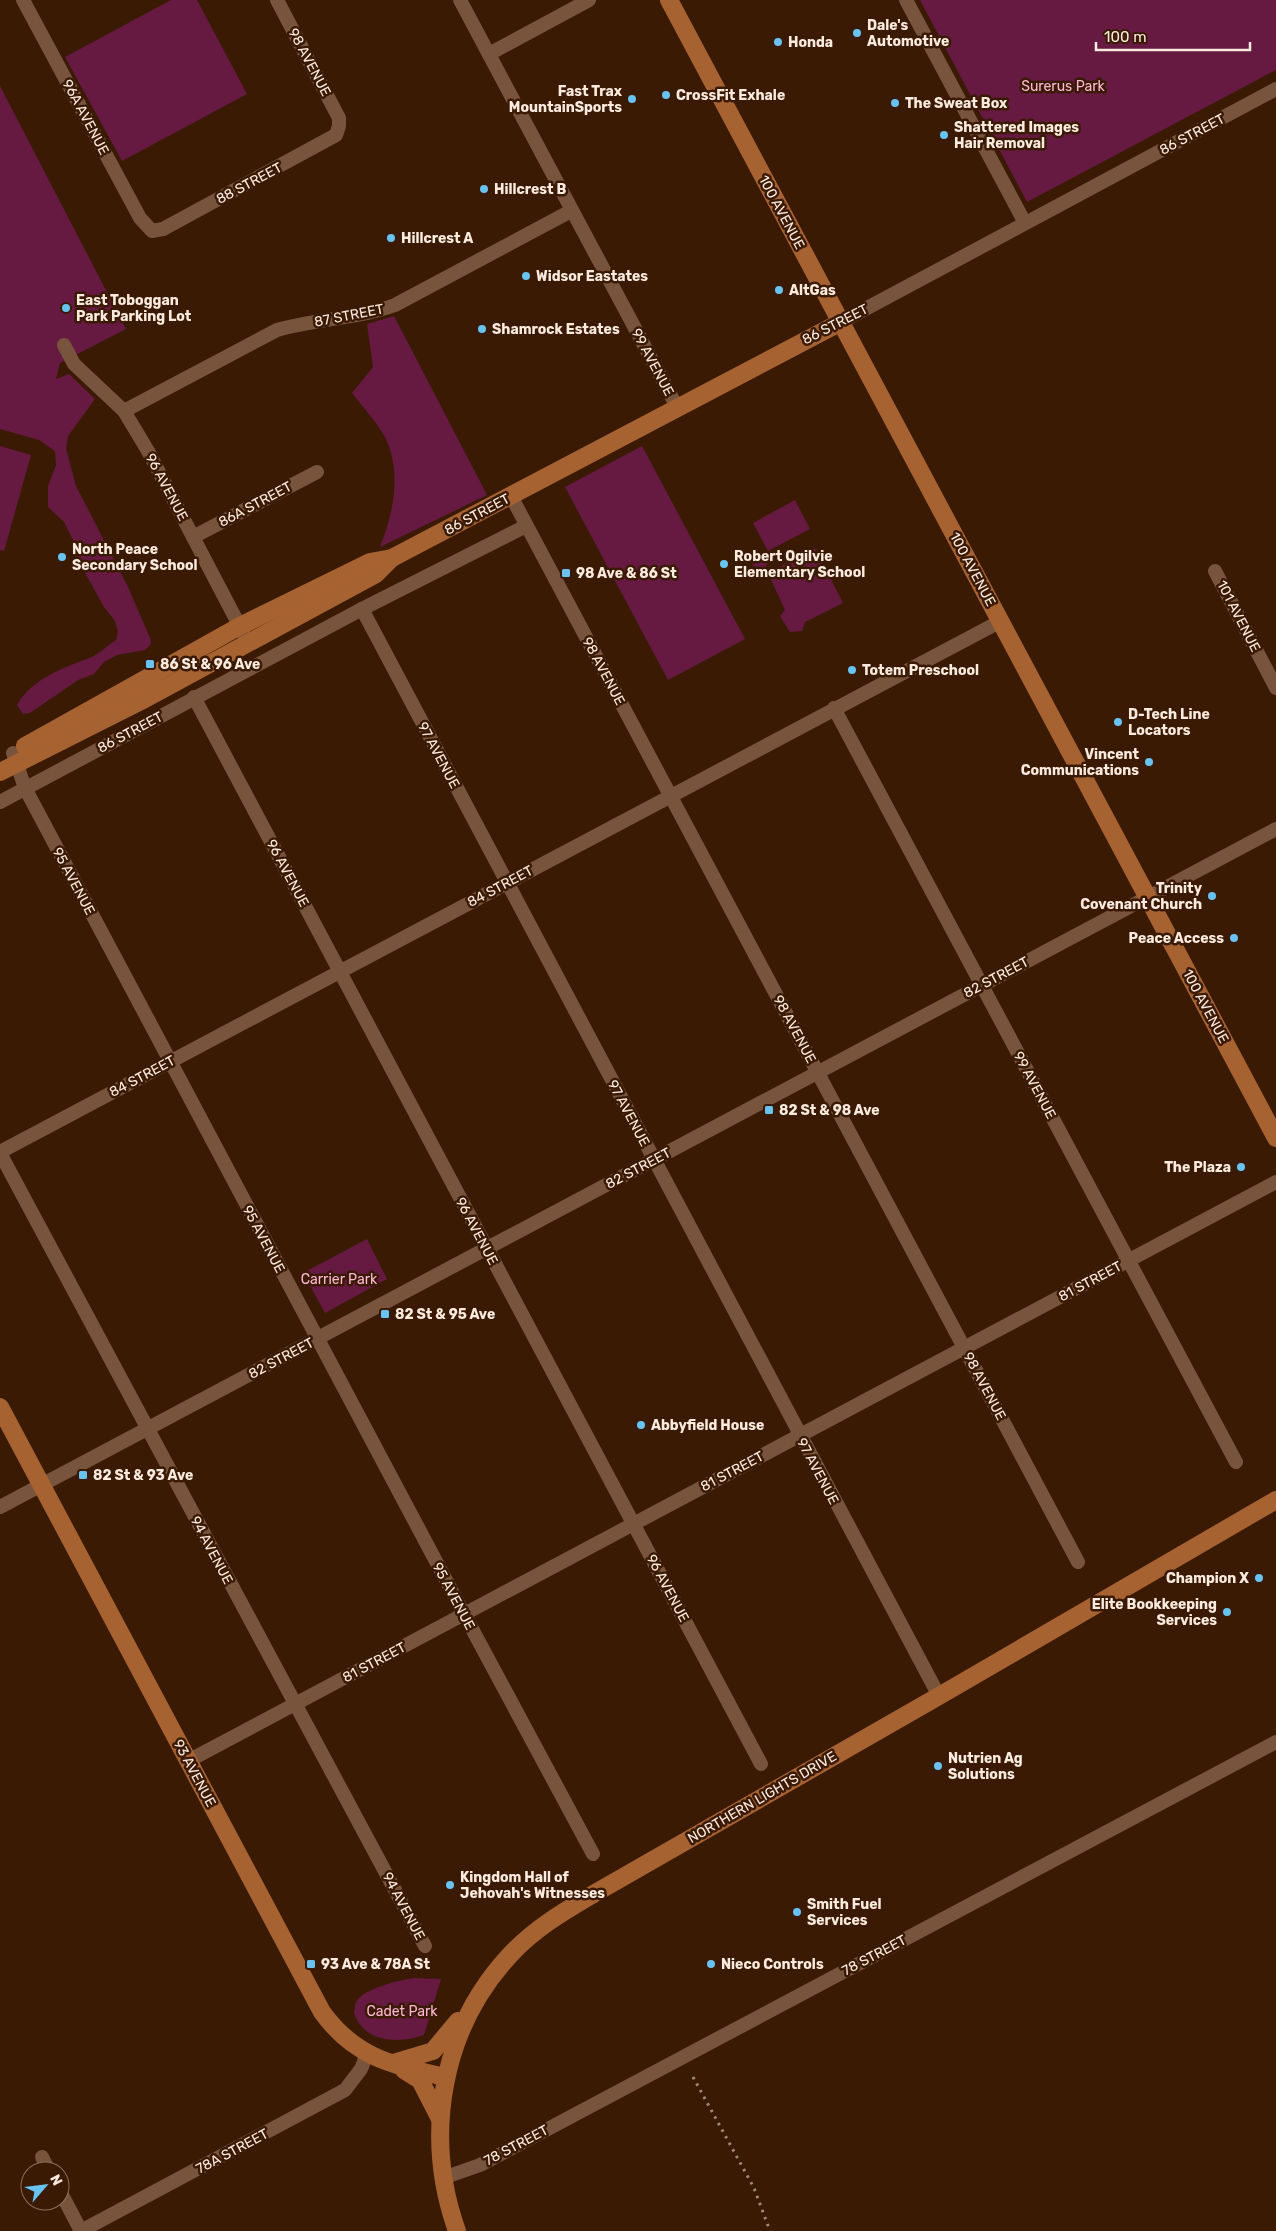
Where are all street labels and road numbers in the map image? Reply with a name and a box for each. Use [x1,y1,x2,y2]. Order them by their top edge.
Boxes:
street label: 98 AVENUE [285,25,335,99]
street label: 96A AVENUE [59,77,113,158]
street label: 86 STREET [1157,110,1228,159]
street label: 88 STREET [213,159,285,208]
street label: 100 AVENUE [755,172,808,252]
street label: 87 STREET [313,300,385,331]
street label: 86 STREET [799,301,871,348]
street label: 99 AVENUE [628,326,677,399]
street label: 96 AVENUE [142,451,191,524]
street label: 86A STREET [216,478,295,531]
street label: 86 STREET [442,490,513,539]
street label: 100 AVENUE [946,529,999,609]
street label: 101 AVENUE [1213,577,1264,655]
street label: 98 AVENUE [579,634,629,708]
street label: 86 STREET [95,708,166,757]
street label: 97 AVENUE [414,719,463,791]
street label: 96 AVENUE [263,837,312,910]
street label: 95 AVENUE [49,845,98,918]
street label: 84 STREET [464,862,536,911]
street label: 82 STREET [961,953,1032,1002]
street label: 100 AVENUE [1179,966,1232,1046]
street label: 98 AVENUE [770,992,820,1066]
street label: 99 AVENUE [1010,1049,1059,1122]
street label: 84 STREET [106,1052,178,1101]
street label: 97 AVENUE [604,1077,653,1149]
street label: 82 STREET [603,1144,674,1193]
street label: 96 AVENUE [452,1195,501,1268]
street label: 95 AVENUE [239,1203,288,1276]
street label: 81 STREET [1056,1258,1125,1305]
street label: 82 STREET [246,1334,317,1383]
street label: 98 AVENUE [960,1349,1010,1423]
street label: 97 AVENUE [793,1435,842,1507]
street label: 81 STREET [698,1448,767,1495]
street label: 94 AVENUE [187,1513,236,1587]
street label: 96 AVENUE [643,1552,692,1625]
street label: 95 AVENUE [429,1560,478,1633]
street label: 81 STREET [340,1639,409,1686]
street label: 93 AVENUE [170,1737,219,1810]
street label: NORTHERN LIGHTS DRIVE [685,1748,840,1847]
street label: 94 AVENUE [379,1869,428,1943]
street label: 78 STREET [839,1931,909,1979]
street label: 78 STREET [481,2121,551,2169]
street label: 78A STREET [193,2125,271,2178]

